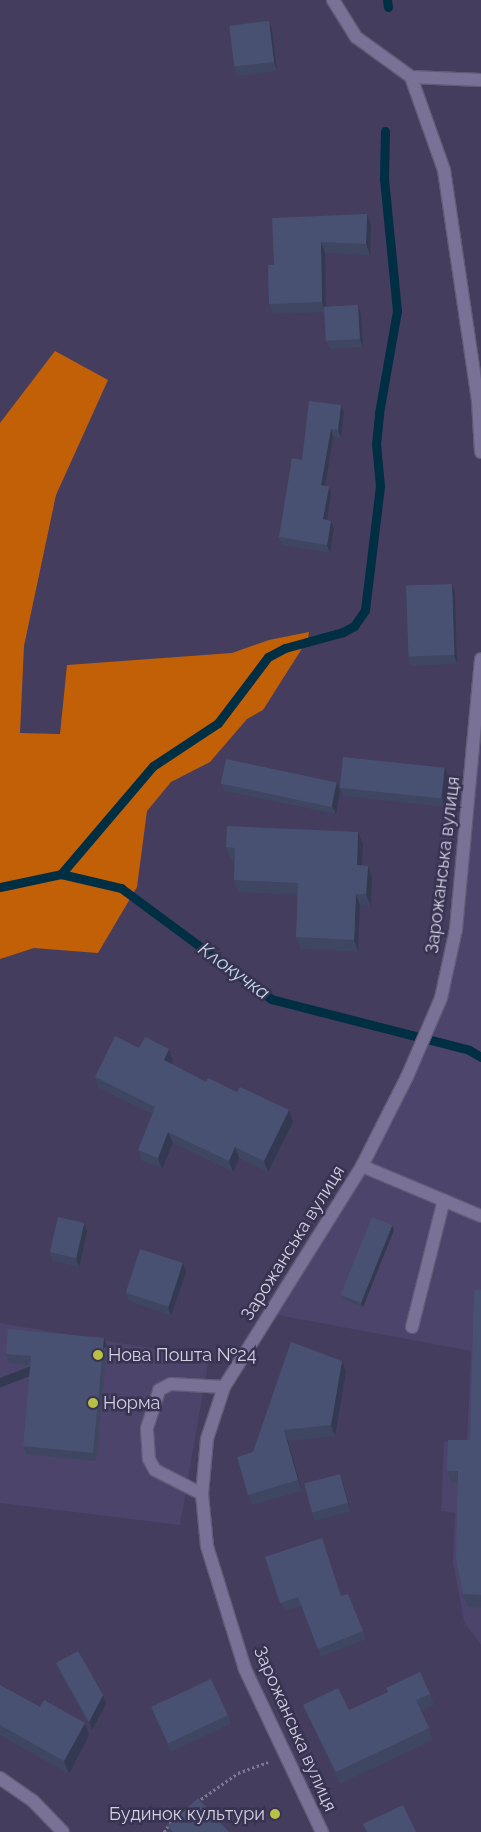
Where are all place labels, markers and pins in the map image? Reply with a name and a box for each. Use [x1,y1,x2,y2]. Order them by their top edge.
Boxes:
place label: Нова Пошта №24 [108,1344,256,1366]
marker: Нова Пошта №24 [92,1349,104,1361]
place label: Норма [103,1392,160,1414]
marker: Норма [87,1397,99,1409]
place label: Будинок культури [109,1803,265,1825]
marker: Будинок культури [269,1808,281,1820]

